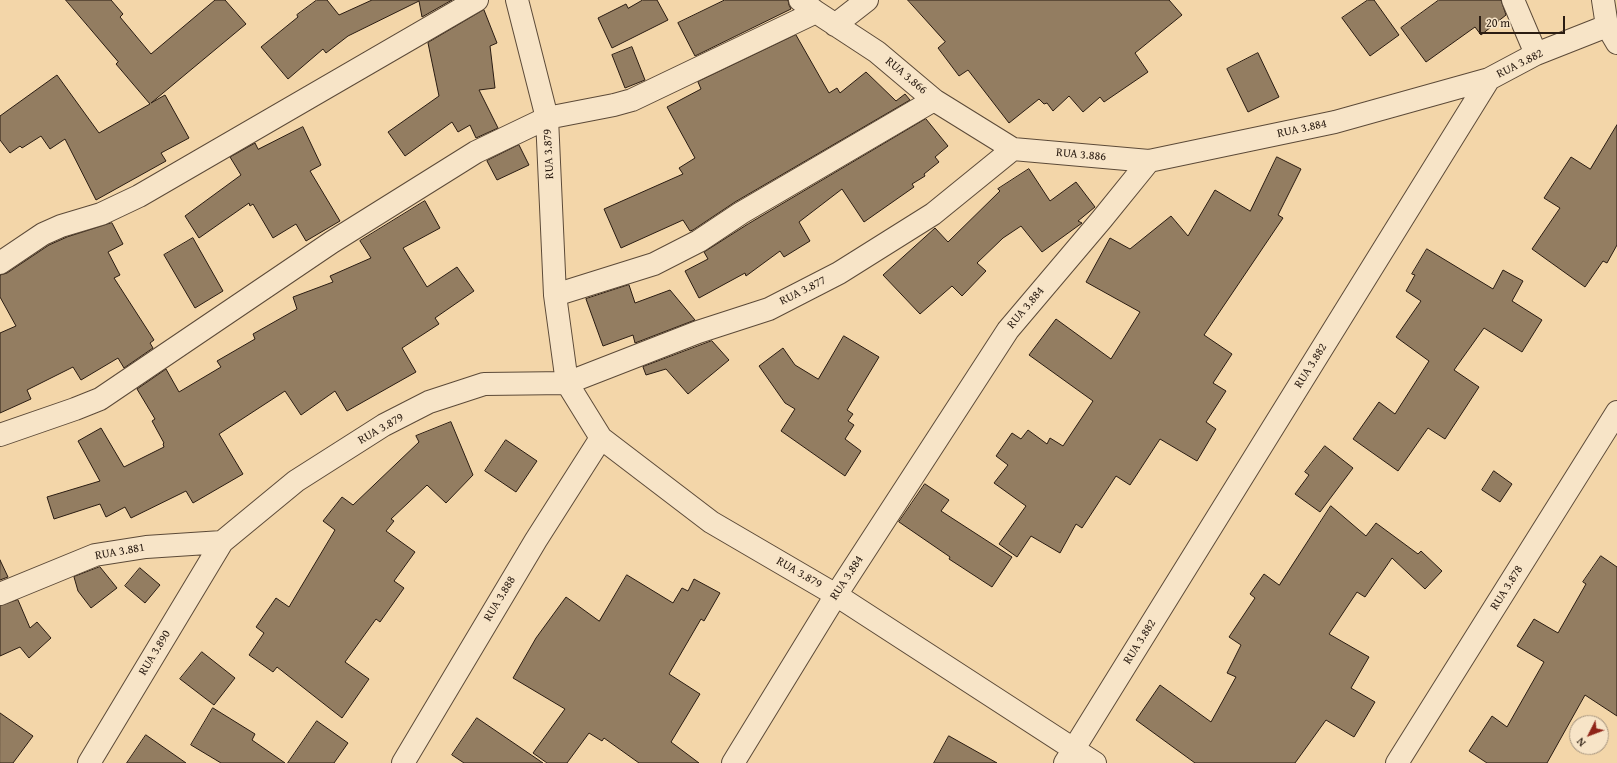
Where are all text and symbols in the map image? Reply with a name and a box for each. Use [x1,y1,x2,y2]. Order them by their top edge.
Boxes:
scale bar [1481,8,1567,34]
text: 20 m [1486,14,1510,31]
street label: RUA 3.882 [1494,46,1546,82]
street label: RUA 3.866 [882,54,930,98]
street label: RUA 3.884 [1276,117,1328,141]
street label: RUA 3.879 [540,129,558,179]
street label: RUA 3.886 [1055,146,1107,164]
street label: RUA 3.877 [777,273,829,309]
street label: RUA 3.884 [1004,284,1048,332]
street label: RUA 3.882 [1292,341,1330,391]
street label: RUA 3.879 [356,410,406,448]
street label: RUA 3.881 [94,541,146,563]
street label: RUA 3.884 [827,553,867,603]
street label: RUA 3.879 [774,554,824,592]
street label: RUA 3.878 [1488,563,1526,613]
street label: RUA 3.888 [481,574,519,624]
street label: RUA 3.882 [1121,617,1159,667]
street label: RUA 3.890 [136,628,174,678]
north arrow [1569,715,1609,755]
text: N [1572,734,1589,750]

